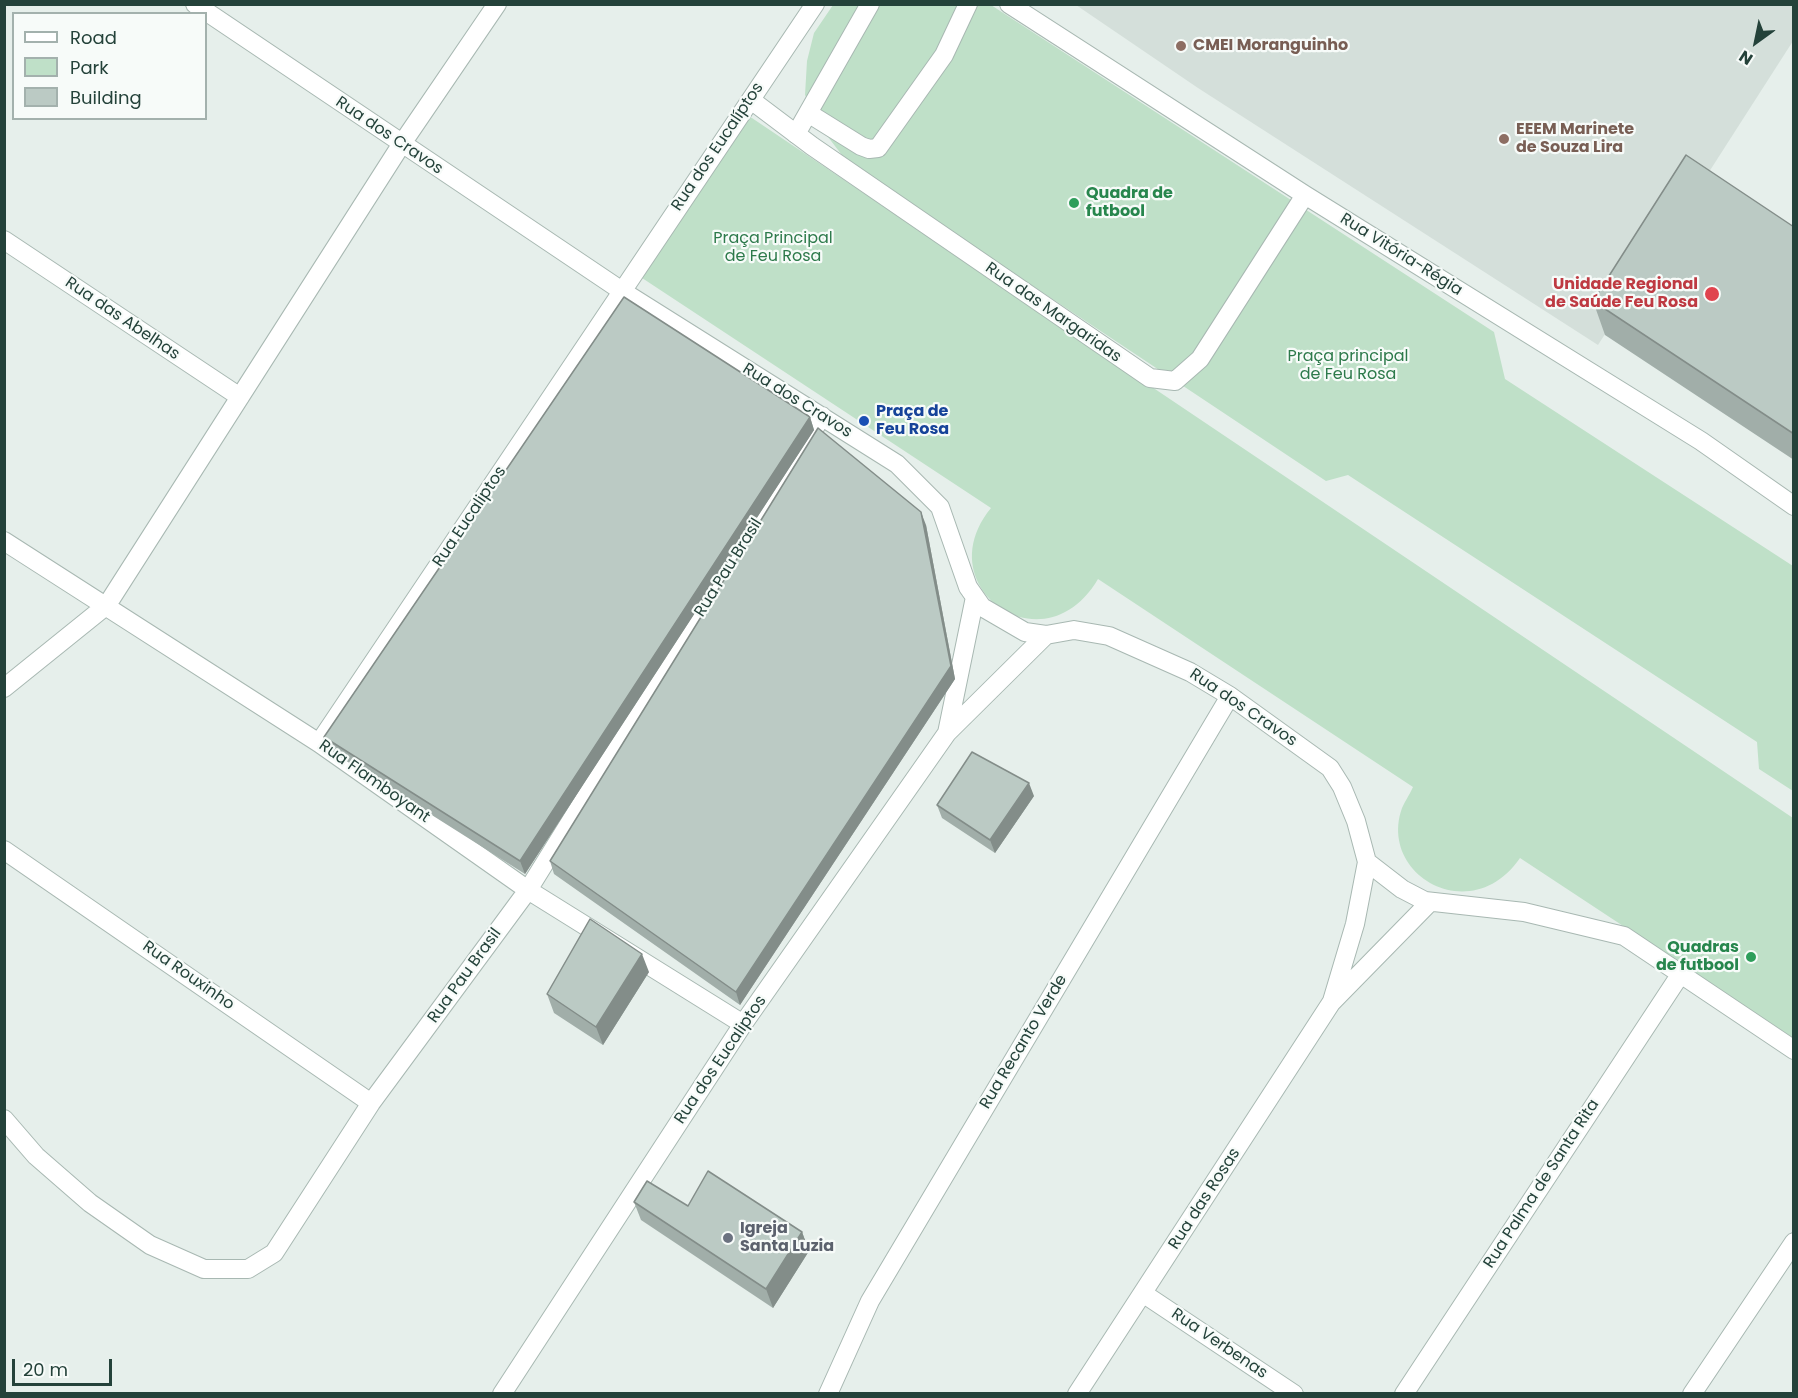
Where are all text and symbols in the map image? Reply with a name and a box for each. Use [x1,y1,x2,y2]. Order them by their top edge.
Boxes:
legend [12,12,207,120]
north arrow [1726,12,1786,72]
text: Road [70,25,117,50]
place label: CMEI Moranguinho [1193,36,1348,56]
marker: CMEI Moranguinho [1174,39,1188,53]
text: N [1735,45,1757,70]
text: Park [70,55,109,80]
street label: Rua dos Eucalíptos [668,79,768,215]
text: Building [70,85,142,110]
street label: Rua dos Cravos [332,93,446,179]
place label: EEEM Marinete de Souza Lira [1516,120,1634,158]
marker: EEEM Marinete de Souza Lira [1497,132,1511,146]
place label: Quadra de futbool [1086,184,1173,222]
marker: Quadra de futbool [1067,196,1081,210]
street label: Rua Vitória-Régia [1336,210,1466,300]
park label: Praça Principal de Feu Rosa [713,229,833,267]
street label: Rua das Margaridas [981,259,1125,367]
street label: Rua das Abelhas [61,274,183,364]
place label: Unidade Regional de Saúde Feu Rosa [1545,275,1698,313]
marker: Unidade Regional de Saúde Feu Rosa [1703,285,1721,303]
park label: Praça principal de Feu Rosa [1287,347,1409,385]
street label: Rua dos Cravos [739,360,855,442]
place label: Praça de Feu Rosa [876,402,949,440]
marker: Praça de Feu Rosa [857,414,871,428]
street label: Rua Eucaliptos [429,463,511,571]
street label: Rua Pau Brasil [691,515,767,621]
street label: Rua dos Cravos [1186,665,1300,751]
street label: Rua Flamboyant [315,736,433,828]
street label: Rua Pau Brasil [424,925,506,1027]
street label: Rua Rouxinho [138,937,238,1015]
place label: Quadras de futbool [1656,938,1739,976]
marker: Quadras de futbool [1744,950,1758,964]
street label: Rua Recanto Verde [976,971,1072,1113]
street label: Rua dos Eucaliptos [671,992,771,1128]
street label: Rua Palma de Santa Rita [1480,1096,1604,1272]
street label: Rua das Rosas [1165,1145,1245,1253]
place label: Igreja Santa Luzia [740,1219,834,1257]
marker: Igreja Santa Luzia [721,1231,735,1245]
street label: Rua Verbenas [1167,1305,1271,1383]
scale bar [15,1347,116,1385]
text: 20 m [23,1357,68,1382]

